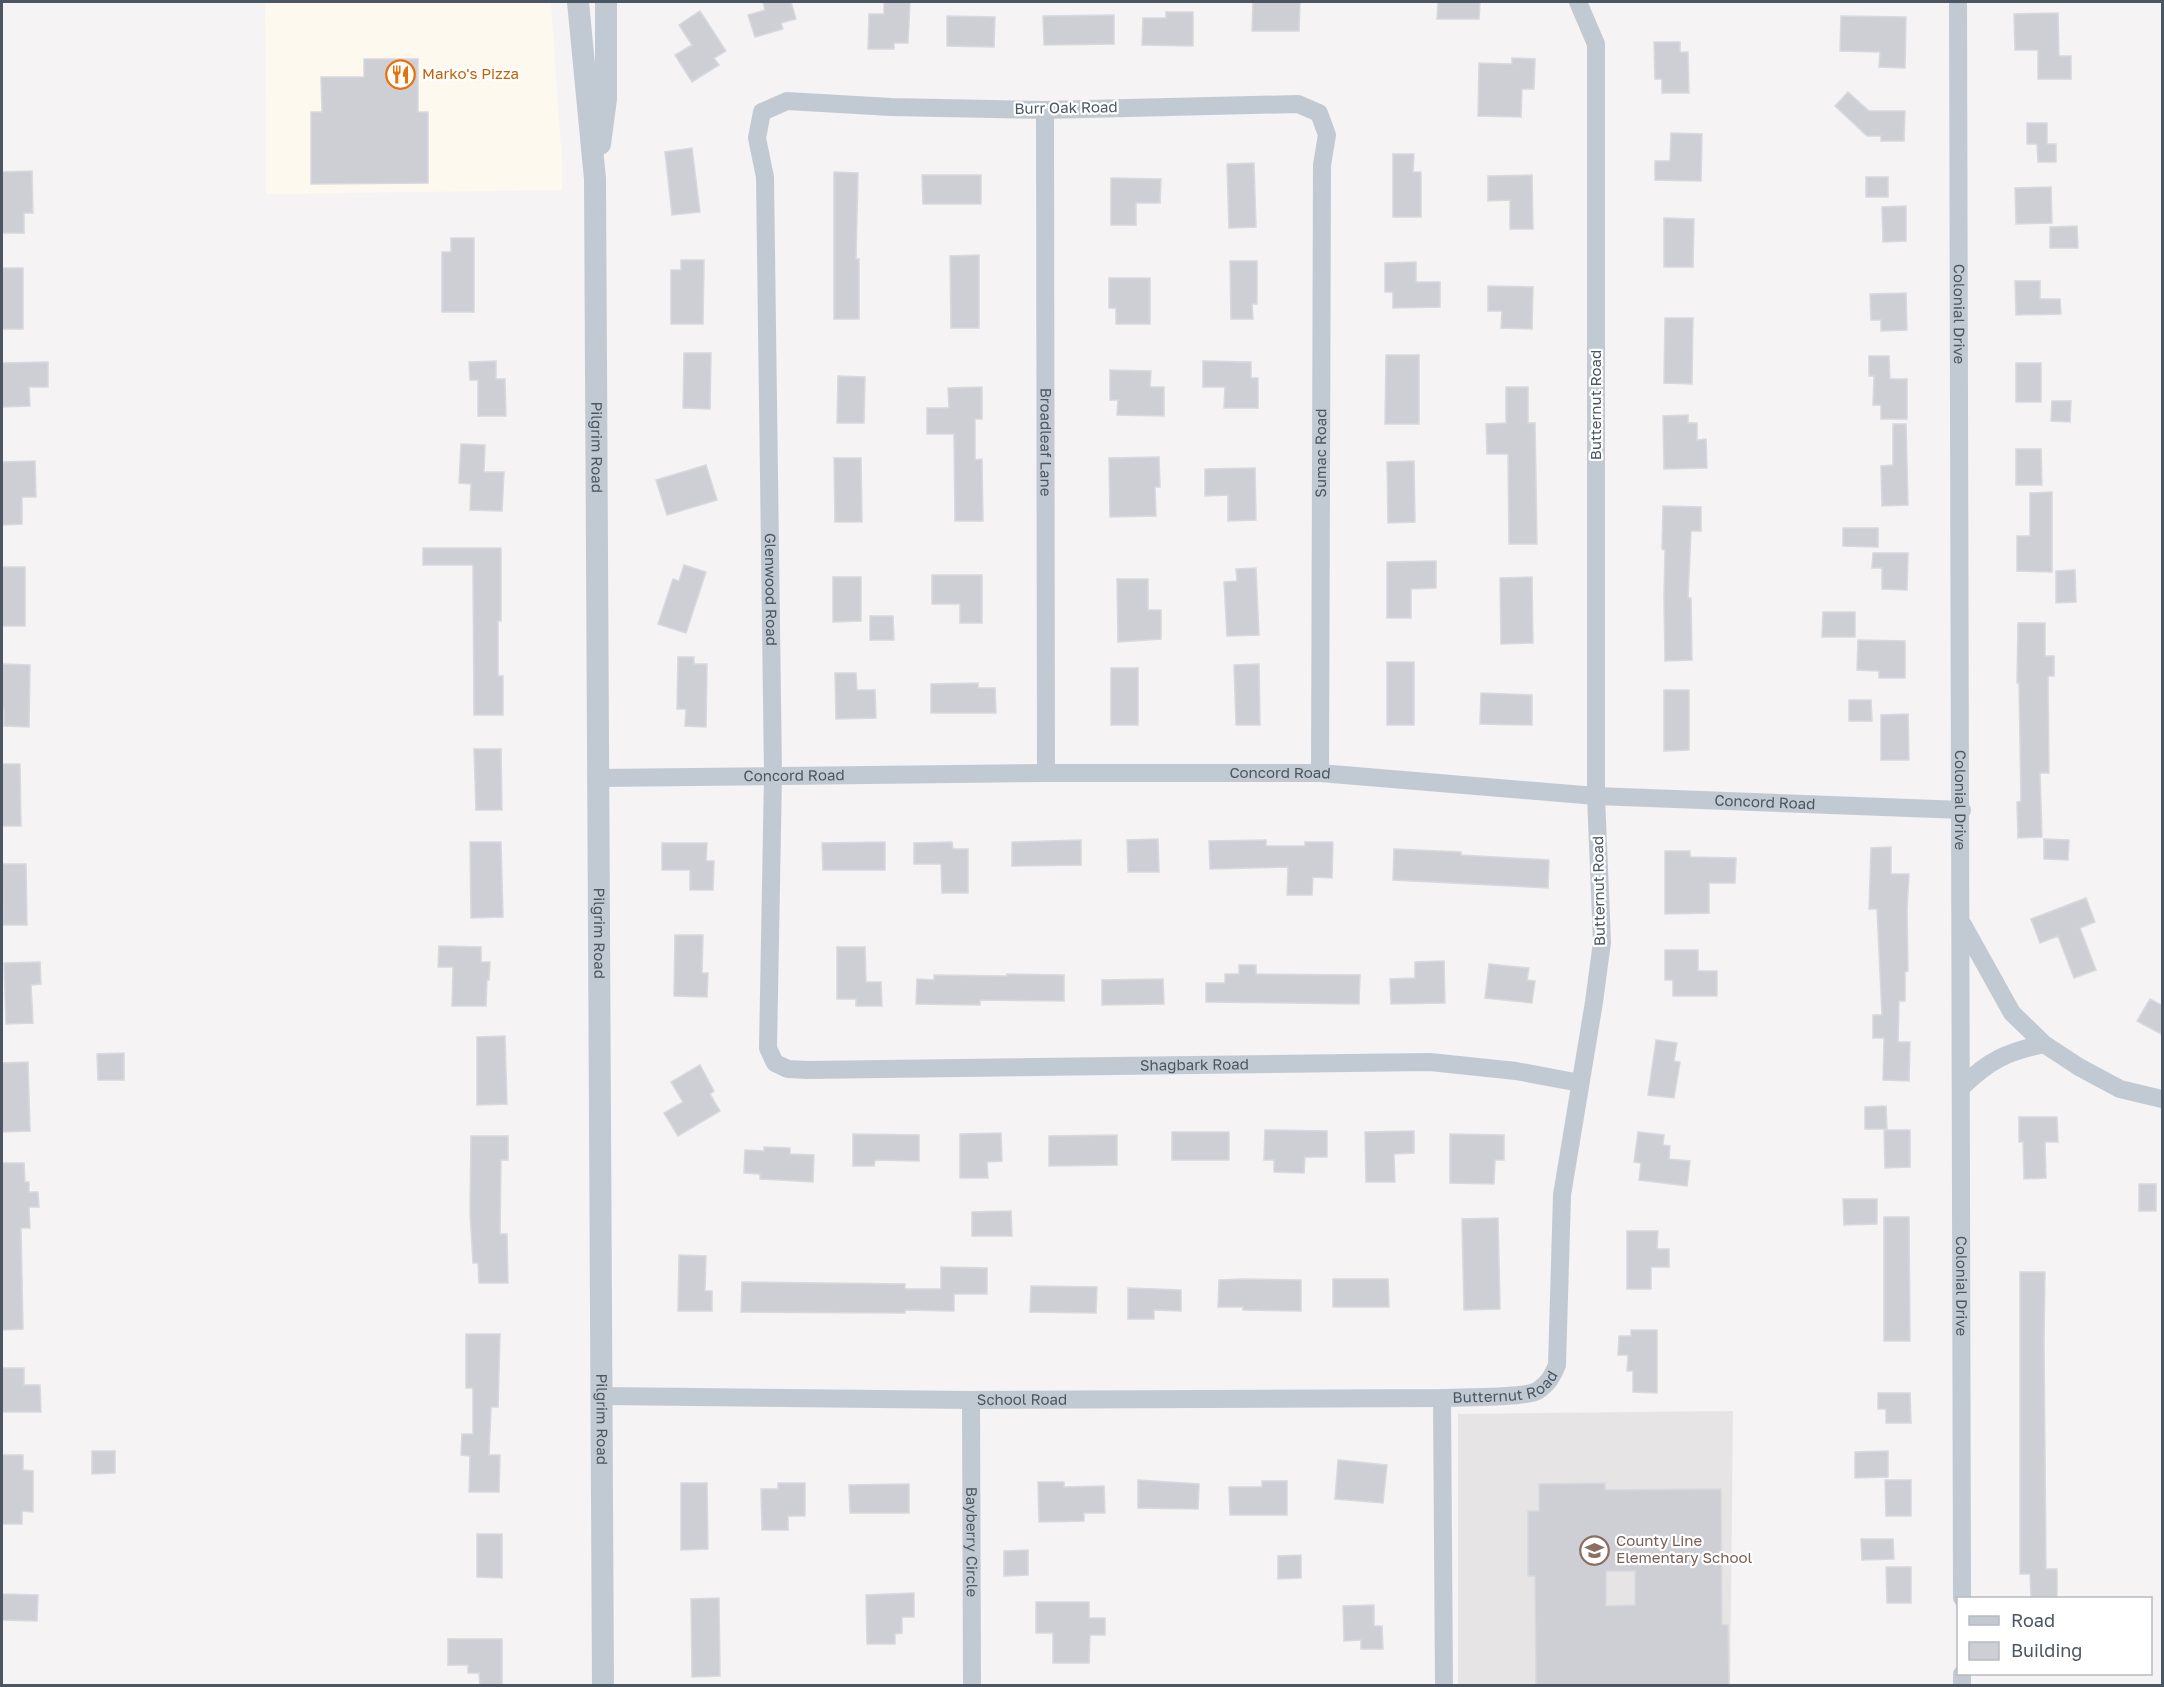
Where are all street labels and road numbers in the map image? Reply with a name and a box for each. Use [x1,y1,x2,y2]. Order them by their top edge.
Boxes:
street label: Burr Oak Road [1014,97,1118,117]
street label: Colonial Drive [1951,264,1969,365]
street label: Butternut Road [1586,350,1604,460]
street label: Broadleaf Lane [1037,388,1056,497]
street label: Pilgrim Road [588,401,607,493]
street label: Sumac Road [1311,408,1329,498]
street label: Glenwood Road [762,533,781,646]
street label: Colonial Drive [1952,750,1970,851]
street label: Concord Road [1229,763,1331,782]
street label: Concord Road [743,765,845,784]
street label: Concord Road [1714,791,1816,812]
street label: Butternut Road [1588,836,1608,946]
street label: Pilgrim Road [591,887,609,979]
street label: Shagbark Road [1140,1054,1249,1074]
street label: Colonial Drive [1953,1236,1971,1337]
street label: Butternut Road [1452,1367,1561,1406]
street label: Pilgrim Road [593,1373,612,1465]
street label: School Road [977,1390,1067,1408]
street label: Bayberry Circle [963,1487,982,1598]

